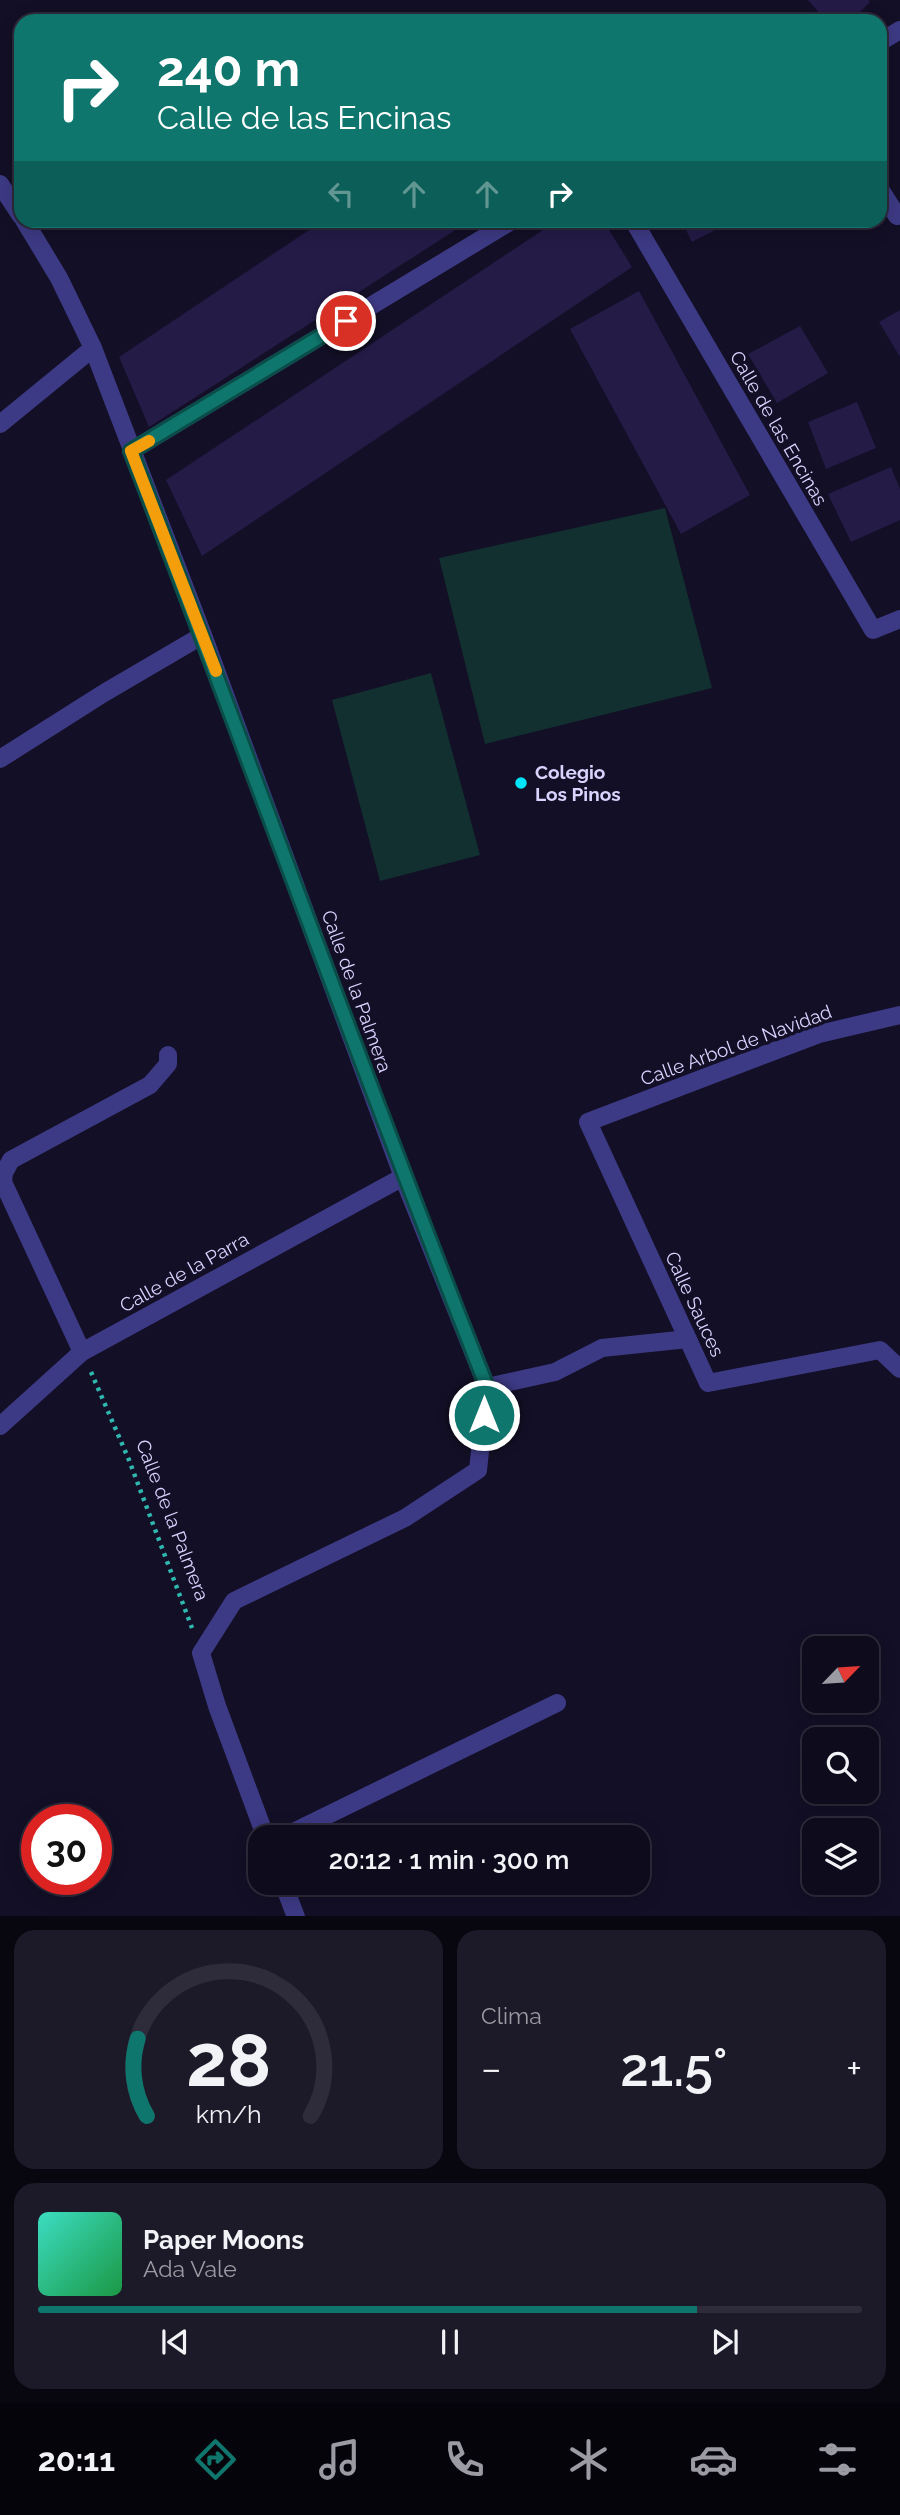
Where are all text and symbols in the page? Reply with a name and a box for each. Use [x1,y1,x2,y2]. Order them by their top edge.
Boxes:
text: 240 m [157,40,300,97]
icon: right [42,42,133,133]
text: Calle de las Encinas [157,99,451,136]
icon: left [322,175,360,213]
icon: ahead [395,175,433,213]
icon: ahead [468,175,506,213]
icon: right [541,175,579,213]
pin [316,291,376,351]
icon: arrive [327,302,365,340]
street label: Calle de las Encinas [726,347,832,509]
place label: Colegio Los Pinos [535,761,621,805]
marker: Colegio Los Pinos [513,775,529,791]
street label: Calle de la Palmera [317,907,397,1075]
street label: Calle Arbol de Navidad [637,1000,835,1090]
street label: Calle de la Parra [116,1228,252,1316]
street label: Calle Sauces [661,1248,729,1360]
position arrow [447,1378,521,1452]
street label: Calle de la Palmera [132,1436,214,1604]
north arrow [802,1636,878,1713]
map controls [802,1636,879,1895]
button: search [802,1727,879,1804]
speed limit sign: 30 [21,1804,112,1895]
button: layers [802,1818,879,1895]
text: 20:12 · 1 min · 300 m [329,1845,569,1875]
text: Clima [481,2002,542,2029]
text: 28 [186,2018,271,2103]
text: 21.5° [620,2037,727,2098]
text: − [481,2046,501,2091]
text: + [846,2046,862,2091]
text: km/h [196,2098,261,2128]
text: Paper Moons [143,2225,304,2255]
text: Ada Vale [143,2255,237,2282]
icon: previous [156,2323,194,2361]
icon: pause [431,2323,469,2361]
icon: next [706,2323,744,2361]
icon: directions [191,2435,240,2484]
icon: music [315,2435,364,2484]
icon: phone [440,2435,489,2484]
icon: climate [564,2435,613,2484]
icon: car [689,2435,738,2484]
icon: filters [813,2435,862,2484]
text: 20:11 [38,2441,115,2478]

